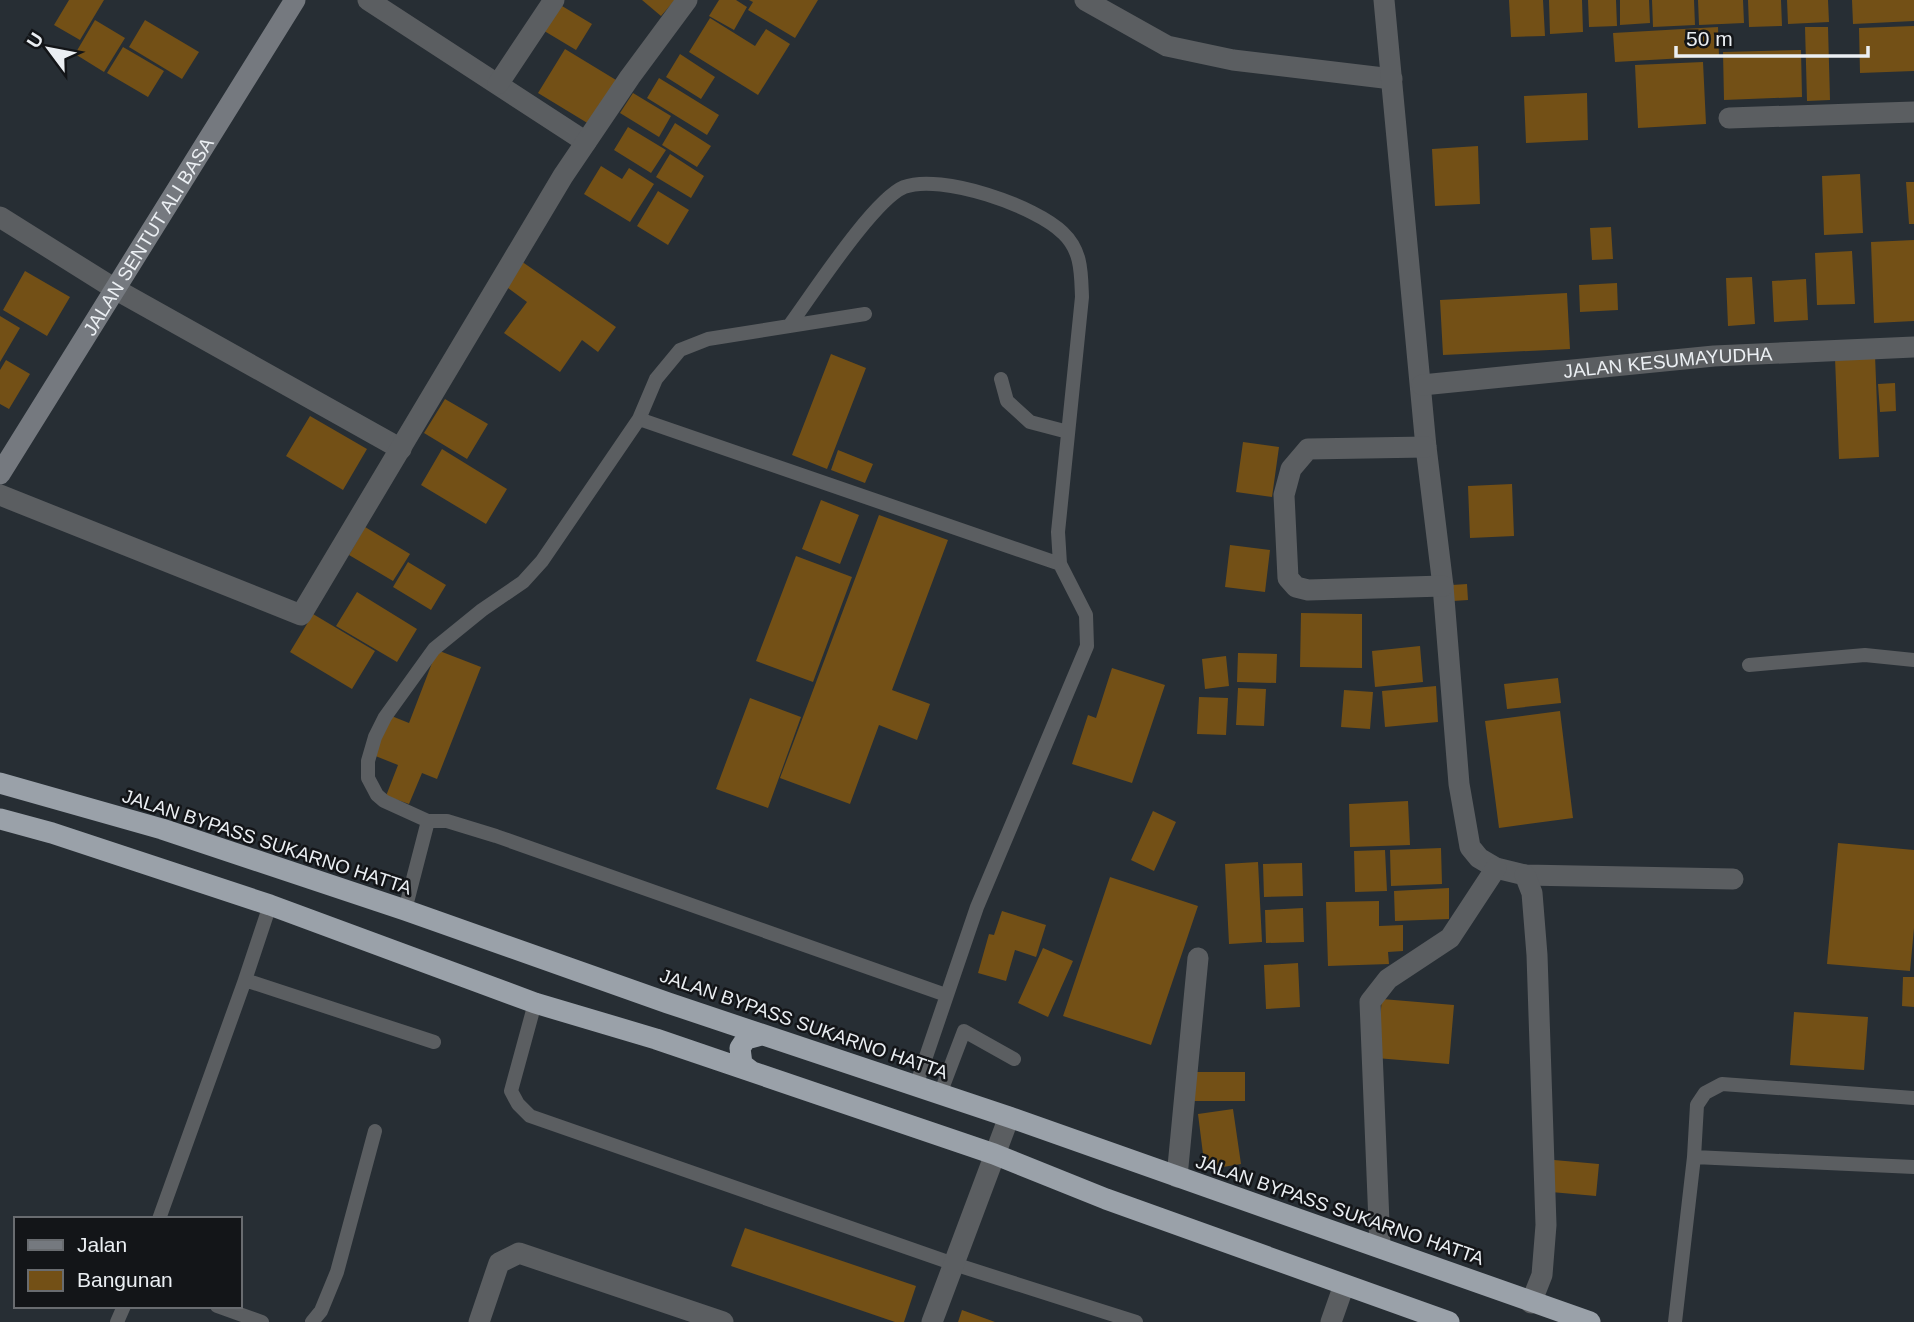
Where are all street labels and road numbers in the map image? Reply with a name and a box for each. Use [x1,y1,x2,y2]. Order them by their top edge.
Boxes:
street label: JALAN SENTUT ALI BASA [79,133,218,339]
street label: JALAN KESUMAYUDHA [1562,343,1773,381]
street label: JALAN BYPASS SUKARNO HATTA [120,785,415,899]
street label: JALAN BYPASS SUKARNO HATTA [657,965,951,1083]
street label: JALAN BYPASS SUKARNO HATTA [1193,1151,1487,1269]

